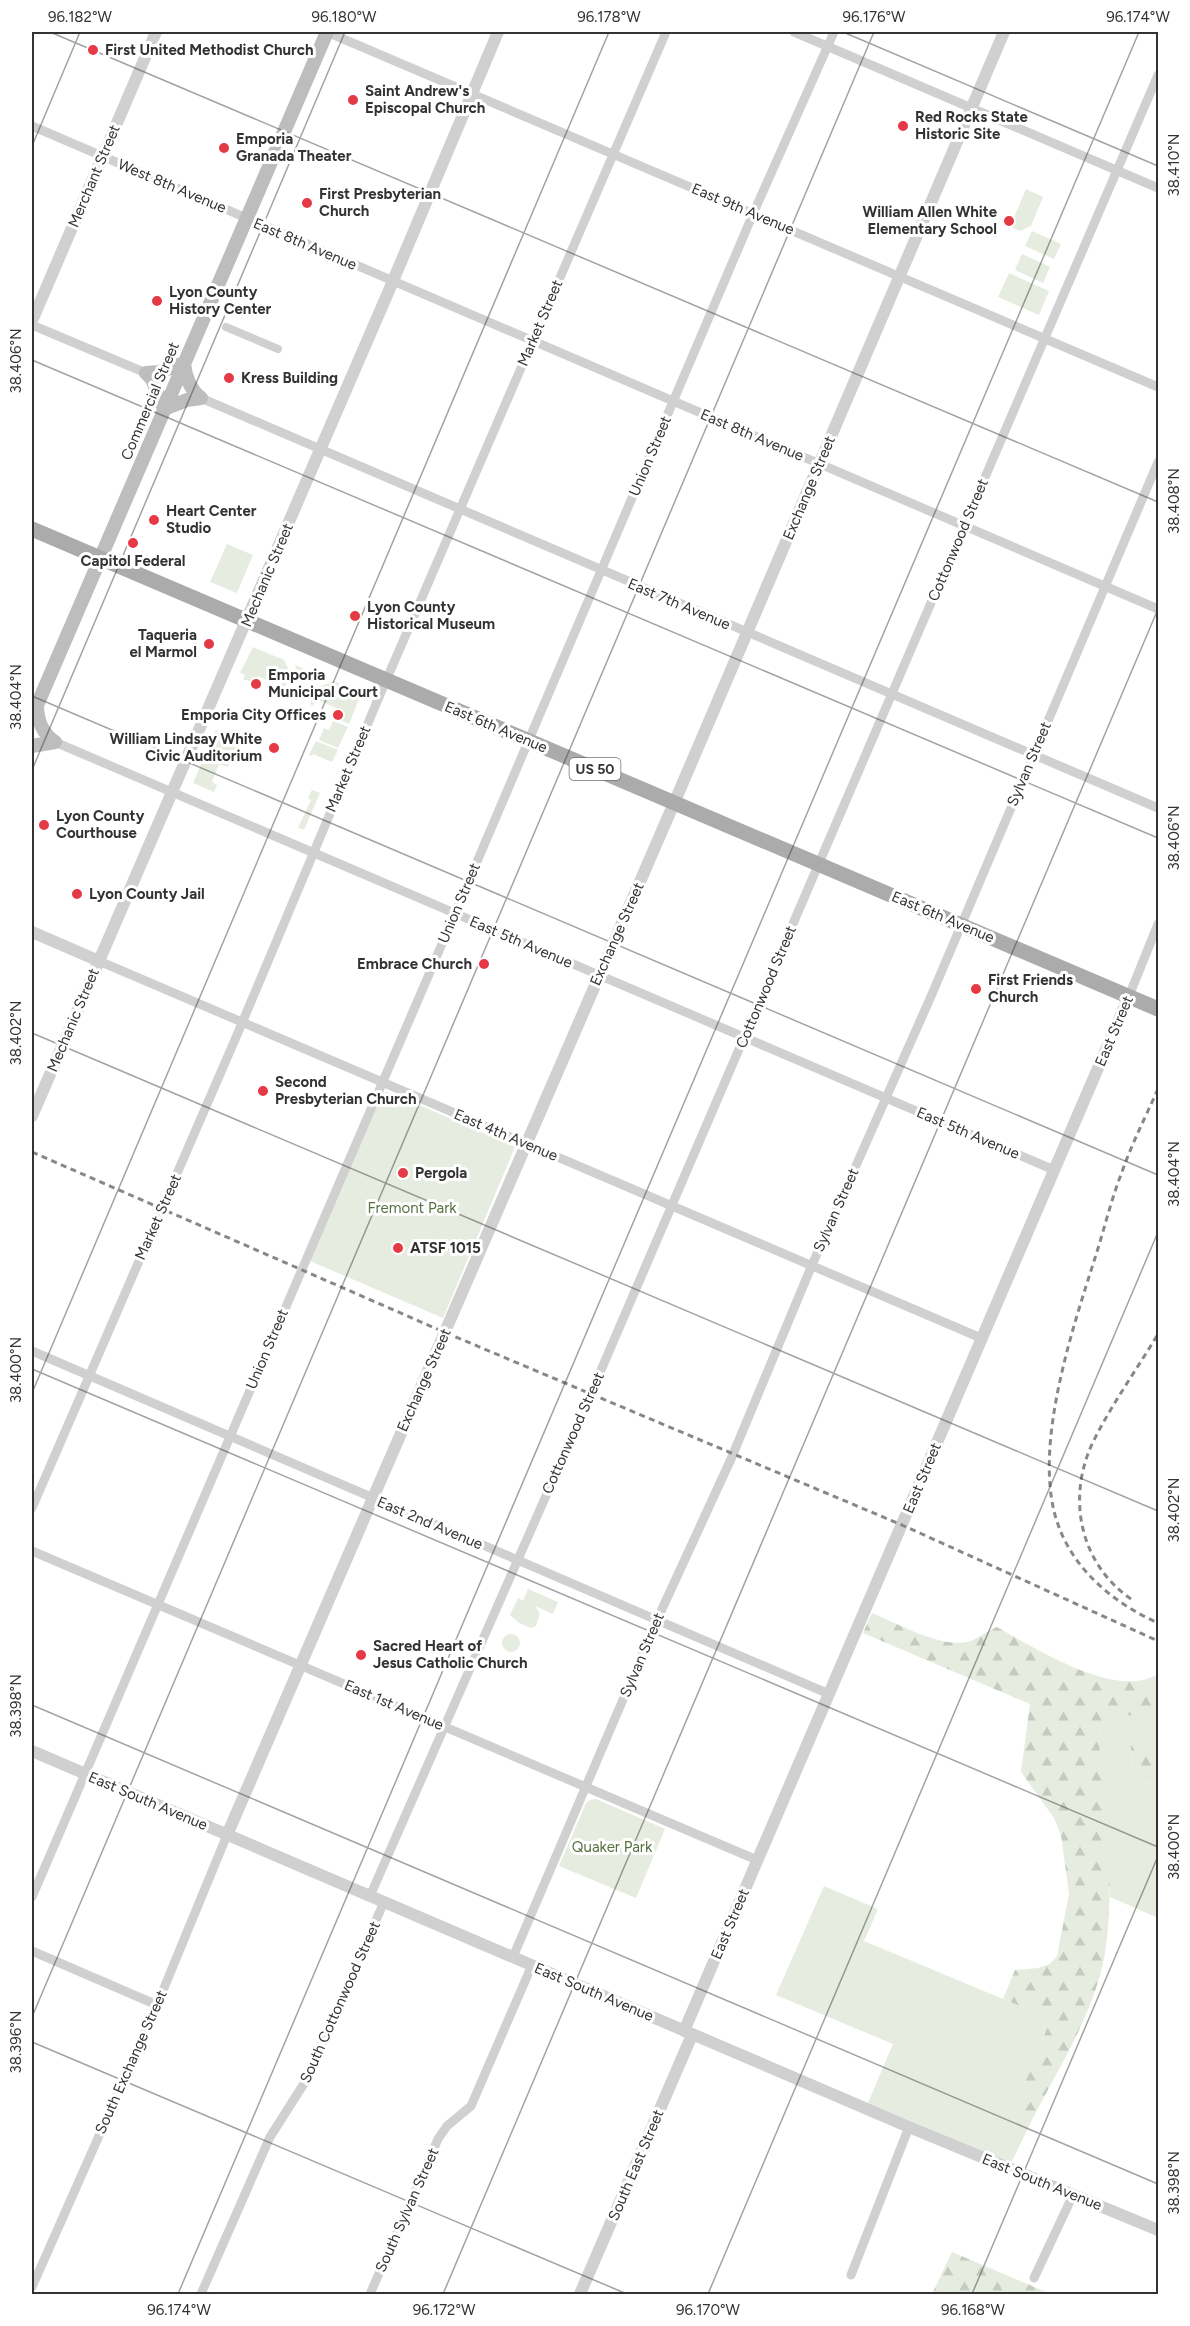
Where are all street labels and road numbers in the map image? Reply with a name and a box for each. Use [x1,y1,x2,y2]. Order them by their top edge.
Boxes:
street label: Merchant Street [64,122,124,230]
street label: West 8th Avenue [115,155,229,217]
street label: East 9th Avenue [689,179,797,239]
street label: East 8th Avenue [251,214,359,274]
street label: Market Street [514,277,566,369]
street label: Commercial Street [117,339,183,463]
street label: East 8th Avenue [698,405,806,465]
street label: Union Street [625,413,675,499]
street label: Exchange Street [779,433,839,543]
street label: Cottonwood Street [924,476,992,604]
street label: Mechanic Street [237,520,297,629]
street label: East 7th Avenue [625,574,733,634]
street label: East 6th Avenue [442,697,550,757]
street label: Sylvan Street [1003,719,1055,809]
street label: Market Street [322,723,374,815]
road number: US 50 [570,758,620,780]
street label: Union Street [434,860,484,946]
street label: Exchange Street [586,879,648,988]
street label: East 6th Avenue [889,887,997,947]
street label: East 5th Avenue [467,912,575,972]
street label: Cottonwood Street [732,923,800,1051]
street label: Mechanic Street [43,965,103,1074]
street label: East Street [1091,993,1137,1069]
street label: East 5th Avenue [914,1103,1022,1163]
street label: East 4th Avenue [452,1105,560,1165]
street label: Sylvan Street [810,1165,863,1255]
street label: Market Street [131,1171,185,1263]
street label: Union Street [242,1306,292,1392]
street label: Exchange Street [393,1325,455,1434]
street label: Cottonwood Street [538,1369,608,1497]
street label: East Street [899,1440,945,1516]
street label: East 2nd Avenue [375,1493,485,1553]
street label: Sylvan Street [616,1610,668,1700]
street label: East 1st Avenue [342,1676,446,1734]
street label: East South Avenue [86,1768,210,1834]
street label: East Street [707,1886,753,1962]
street label: South Cottonwood Street [296,1918,384,2086]
street label: East South Avenue [532,1959,656,2025]
street label: South Exchange Street [91,1987,171,2137]
street label: South East Street [604,2106,668,2223]
street label: South Sylvan Street [372,2145,443,2275]
street label: East South Avenue [979,2150,1105,2214]

